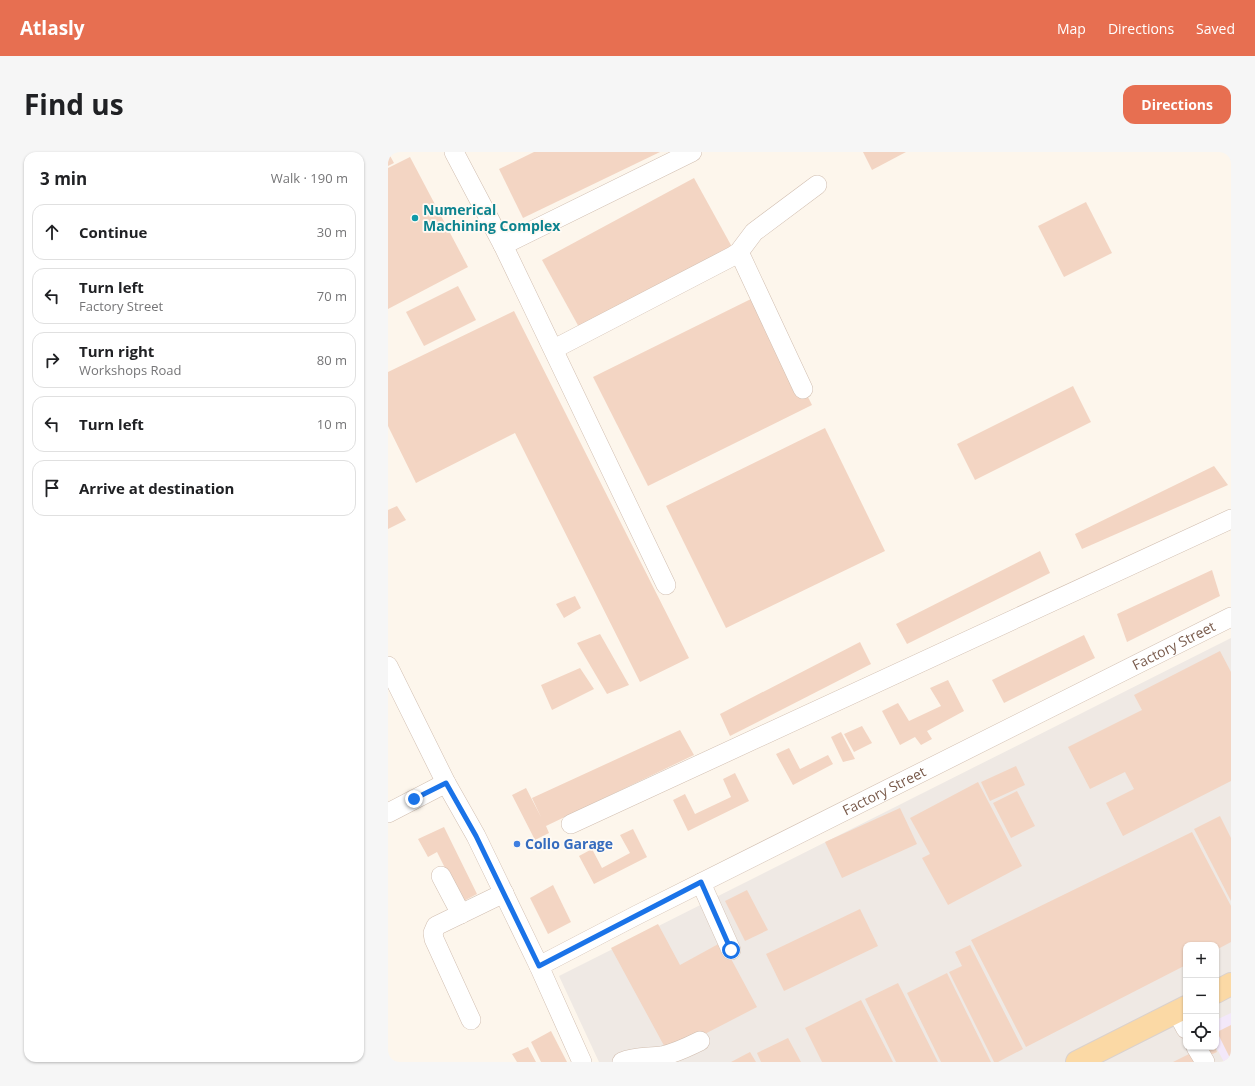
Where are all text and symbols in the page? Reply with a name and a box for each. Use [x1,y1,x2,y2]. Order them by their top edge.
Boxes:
text: Atlasly [20,15,85,41]
text: Map [1057,19,1086,38]
text: Directions [1108,19,1174,38]
text: Saved [1196,19,1235,38]
text: Find us [24,85,124,123]
button: Directions [1123,85,1231,124]
text: 3 min [40,167,87,190]
text: Walk · 190 m [271,169,348,187]
place label: Numerical Machining Complex [423,200,561,235]
marker: Numerical Machining Complex [410,213,420,223]
icon: ahead [41,221,63,243]
text: Continue [79,222,147,242]
text: 30 m [317,223,347,241]
text: Turn left [79,277,144,297]
icon: left [41,285,63,307]
text: 70 m [317,287,347,305]
text: Factory Street [79,297,163,315]
text: Turn right [79,341,154,361]
icon: right [41,349,63,371]
text: 80 m [317,351,347,369]
text: Workshops Road [79,361,182,379]
icon: left [41,413,63,435]
text: Turn left [79,414,144,434]
text: 10 m [317,415,347,433]
icon: arrive [41,477,63,499]
text: Arrive at destination [79,478,234,498]
street label: Factory Street [1129,616,1218,674]
street label: Factory Street [839,762,929,819]
route end [405,790,423,808]
place label: Collo Garage [525,834,613,853]
marker: Collo Garage [512,839,522,849]
route start [722,941,740,959]
map controls [1183,942,1219,1050]
button: + [1183,942,1219,978]
button: − [1183,978,1219,1014]
button: locate [1183,1014,1219,1050]

